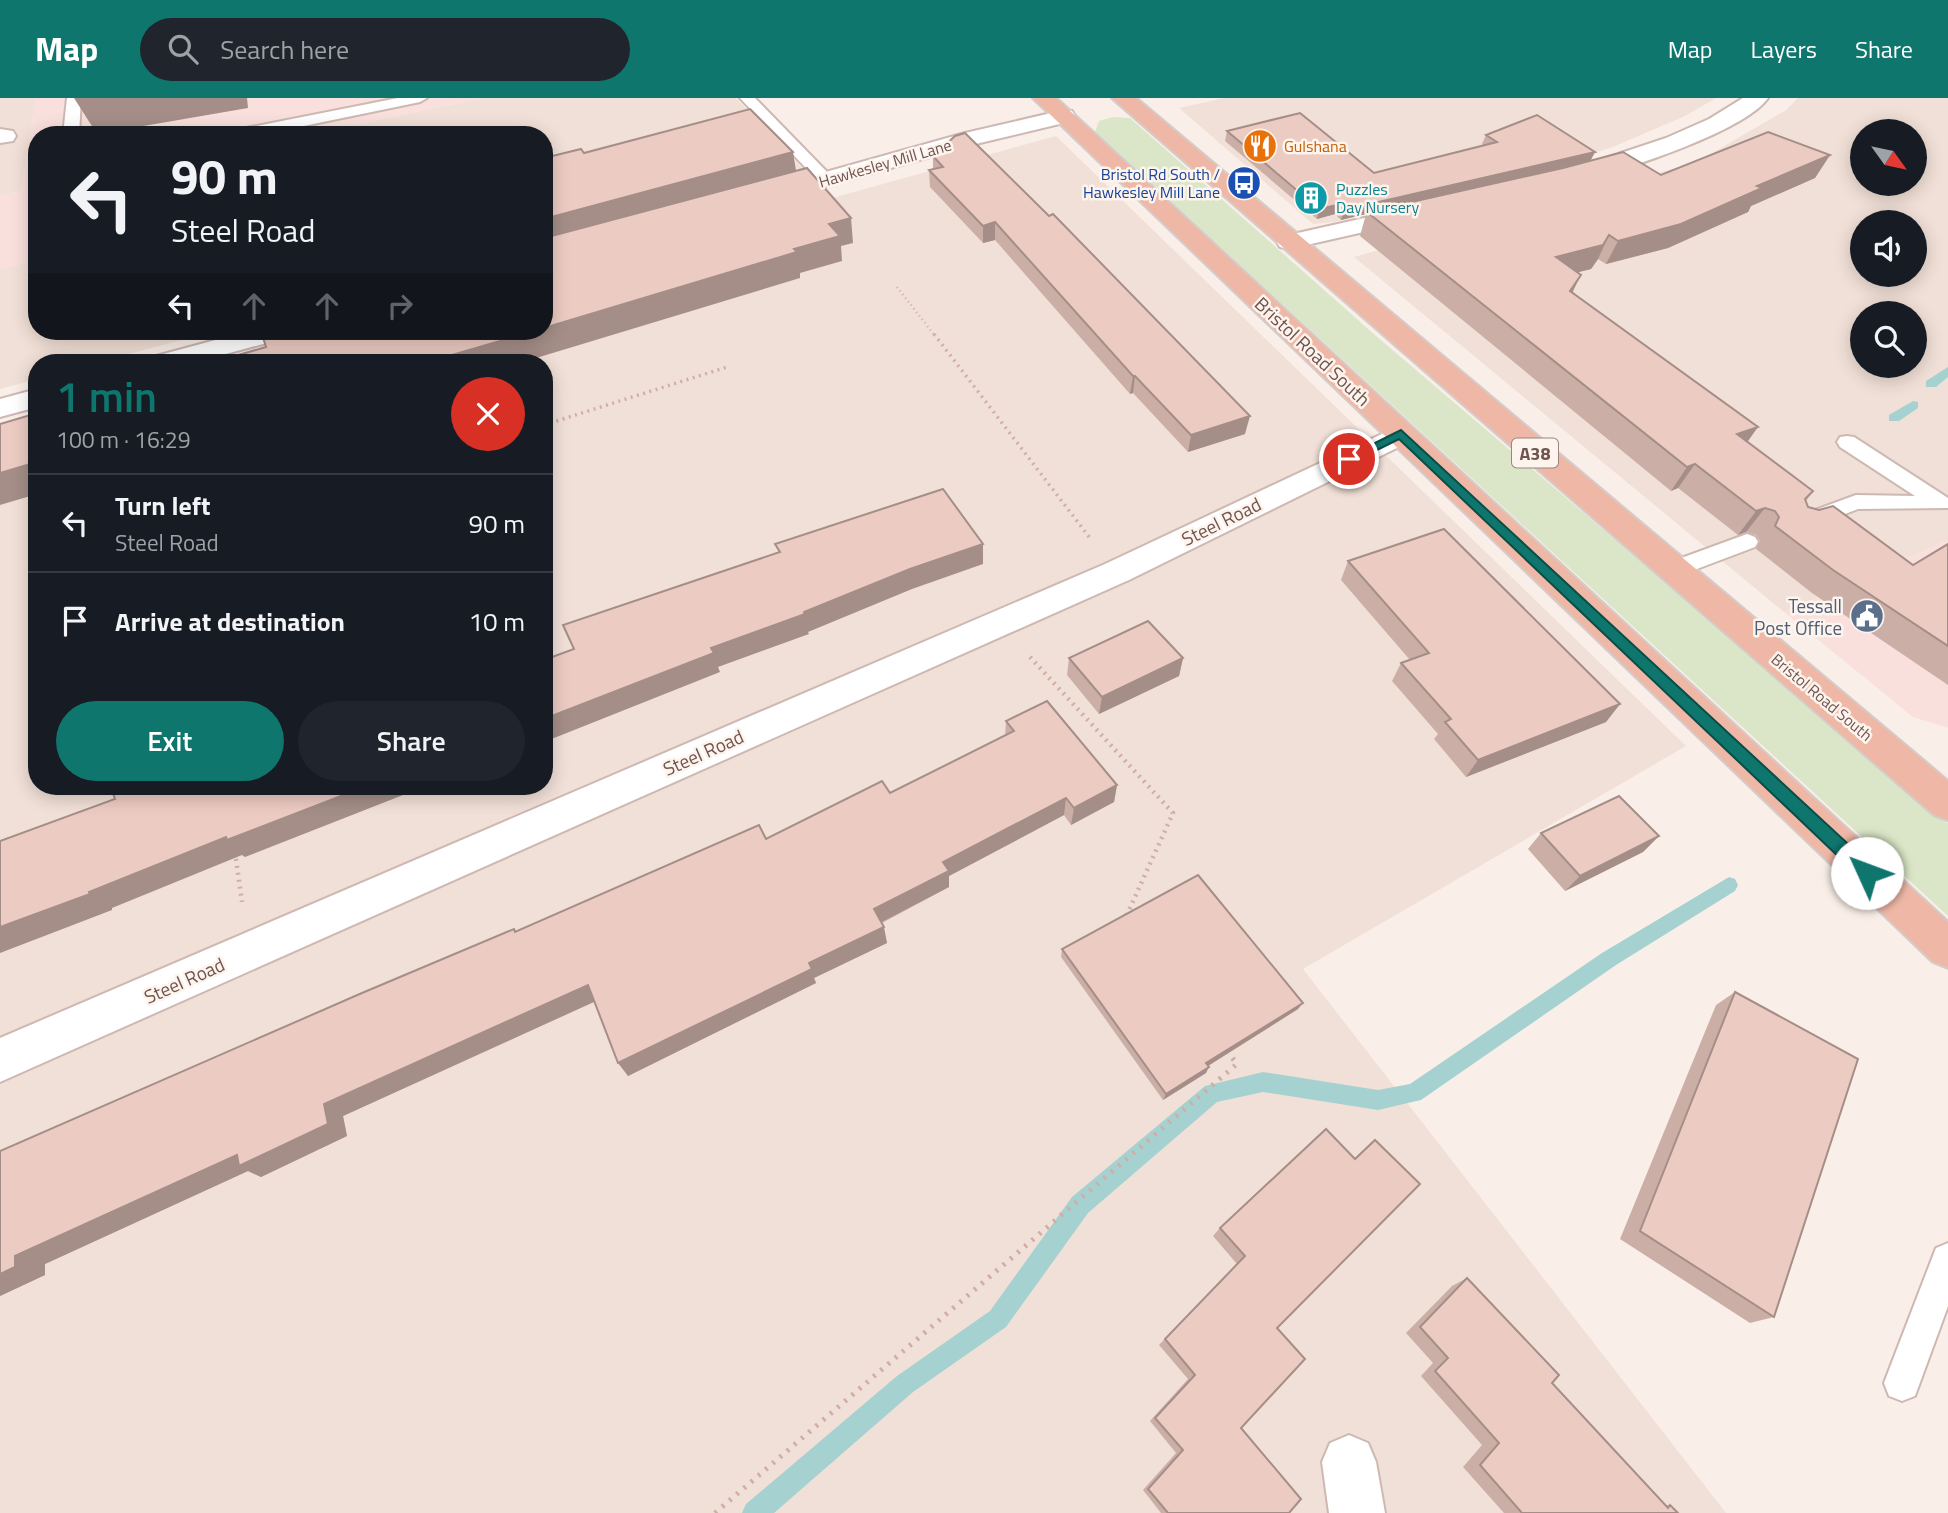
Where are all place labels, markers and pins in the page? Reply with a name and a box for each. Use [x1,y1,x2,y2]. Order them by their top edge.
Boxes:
restaurant icon: Gulshana [1241,127,1279,165]
place label: Gulshana [1284,134,1347,158]
place label: Bristol Rd South / Hawkesley Mill Lane [1083,162,1220,204]
bus stop icon: Bristol Rd South / Hawkesley Mill Lane [1225,164,1263,202]
place label: Puzzles Day Nursery [1336,177,1419,219]
building icon: Puzzles Day Nursery [1292,179,1330,217]
pin [1319,429,1379,489]
place label: Tessall Post Office [1754,591,1842,642]
public building icon: Tessall Post Office [1848,597,1886,635]

